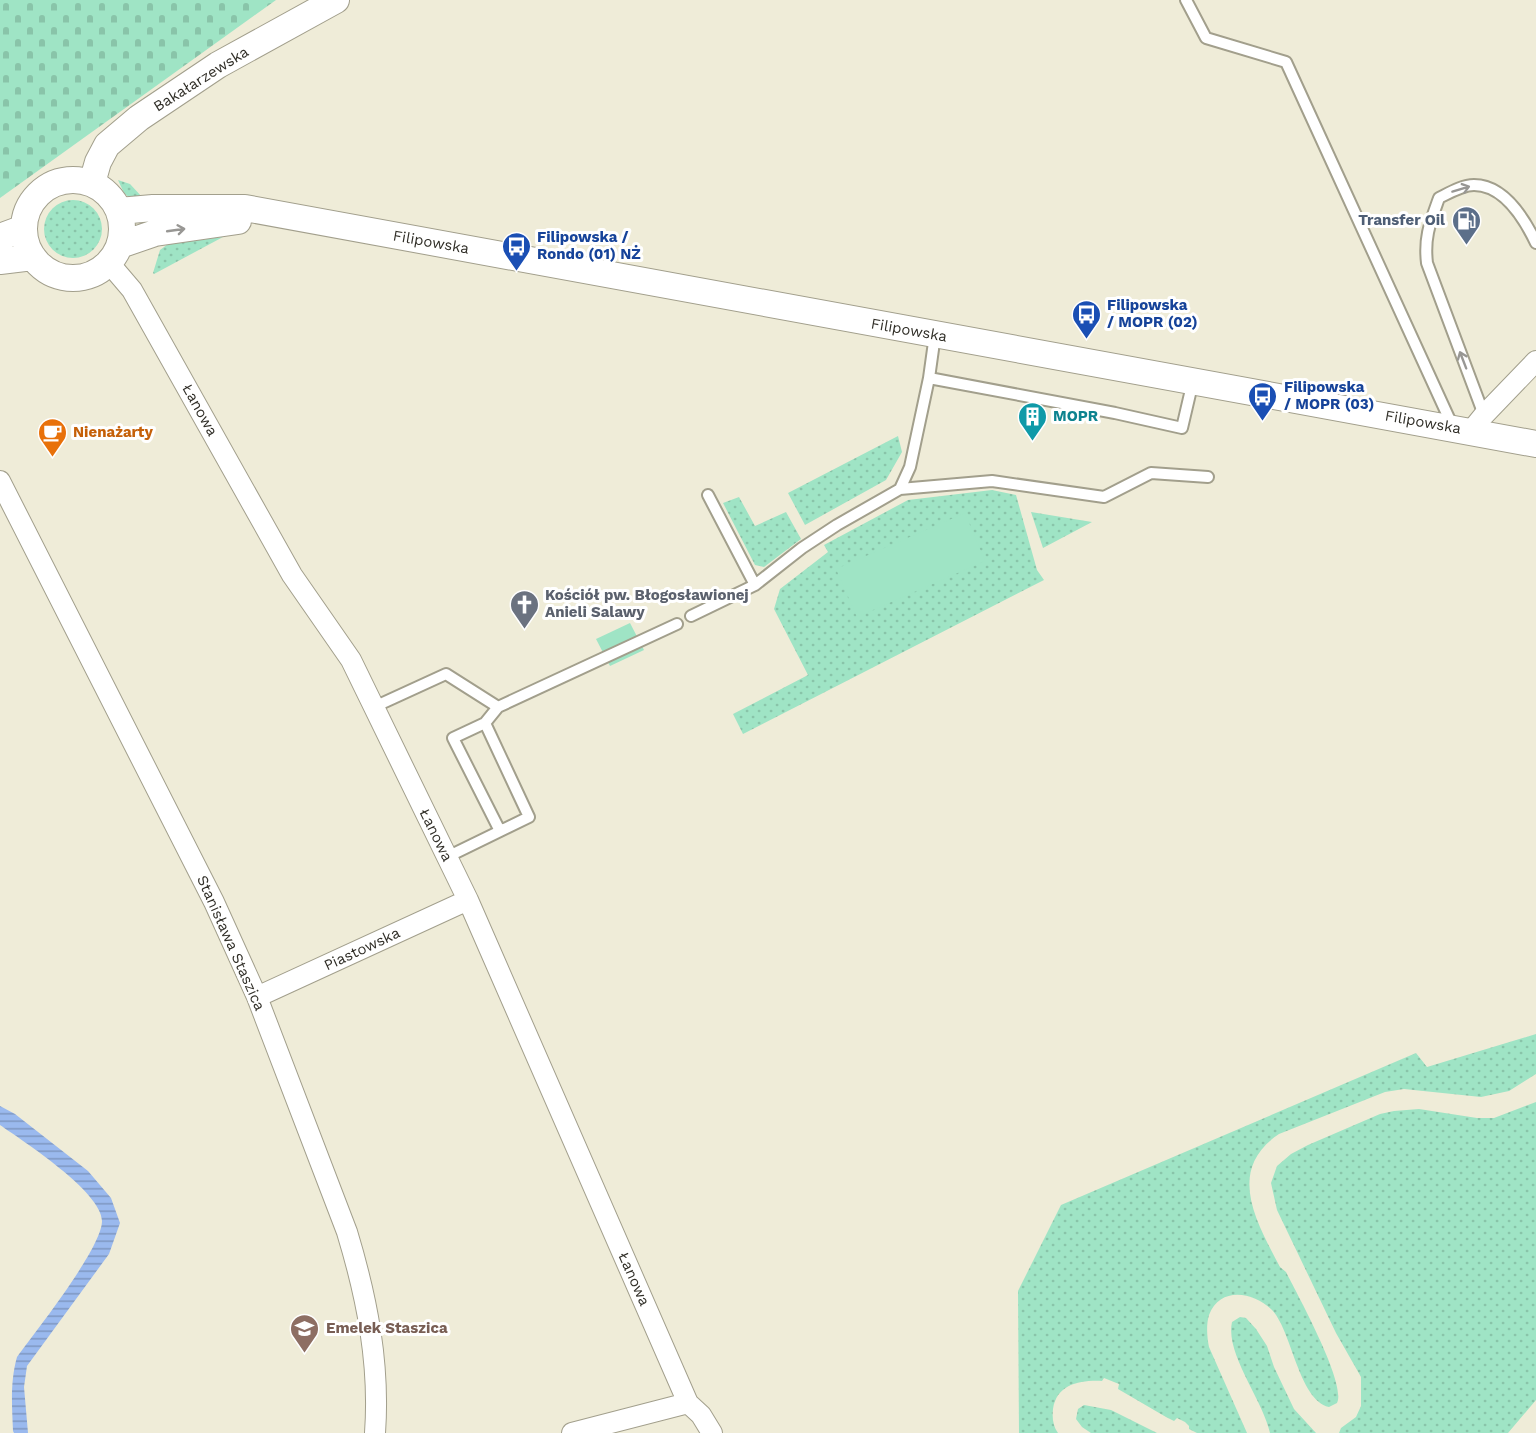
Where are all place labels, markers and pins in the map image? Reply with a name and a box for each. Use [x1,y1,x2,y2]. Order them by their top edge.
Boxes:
fuel station icon: Transfer Oil [1450,204,1482,246]
place label: Transfer Oil [1358,211,1445,229]
place label: Filipowska / Rondo (01) NŻ [537,228,641,263]
bus stop icon: Filipowska / Rondo (01) NŻ [500,230,532,272]
place label: Filipowska / MOPR (02) [1107,296,1198,331]
bus stop icon: Filipowska / MOPR (02) [1070,298,1102,340]
place label: Filipowska / MOPR (03) [1284,378,1374,413]
bus stop icon: Filipowska / MOPR (03) [1247,380,1279,422]
building icon: MOPR [1016,400,1048,442]
place label: MOPR [1053,407,1099,425]
cafe icon: Nienażarty [36,416,68,458]
place label: Nienażarty [73,423,153,441]
place label: Kościół pw. Błogosławionej Anieli Salawy [545,586,749,621]
church icon: Kościół pw. Błogosławionej Anieli Salawy [508,588,540,630]
school or university icon: Emelek Staszica [289,1312,321,1354]
place label: Emelek Staszica [326,1319,448,1337]

